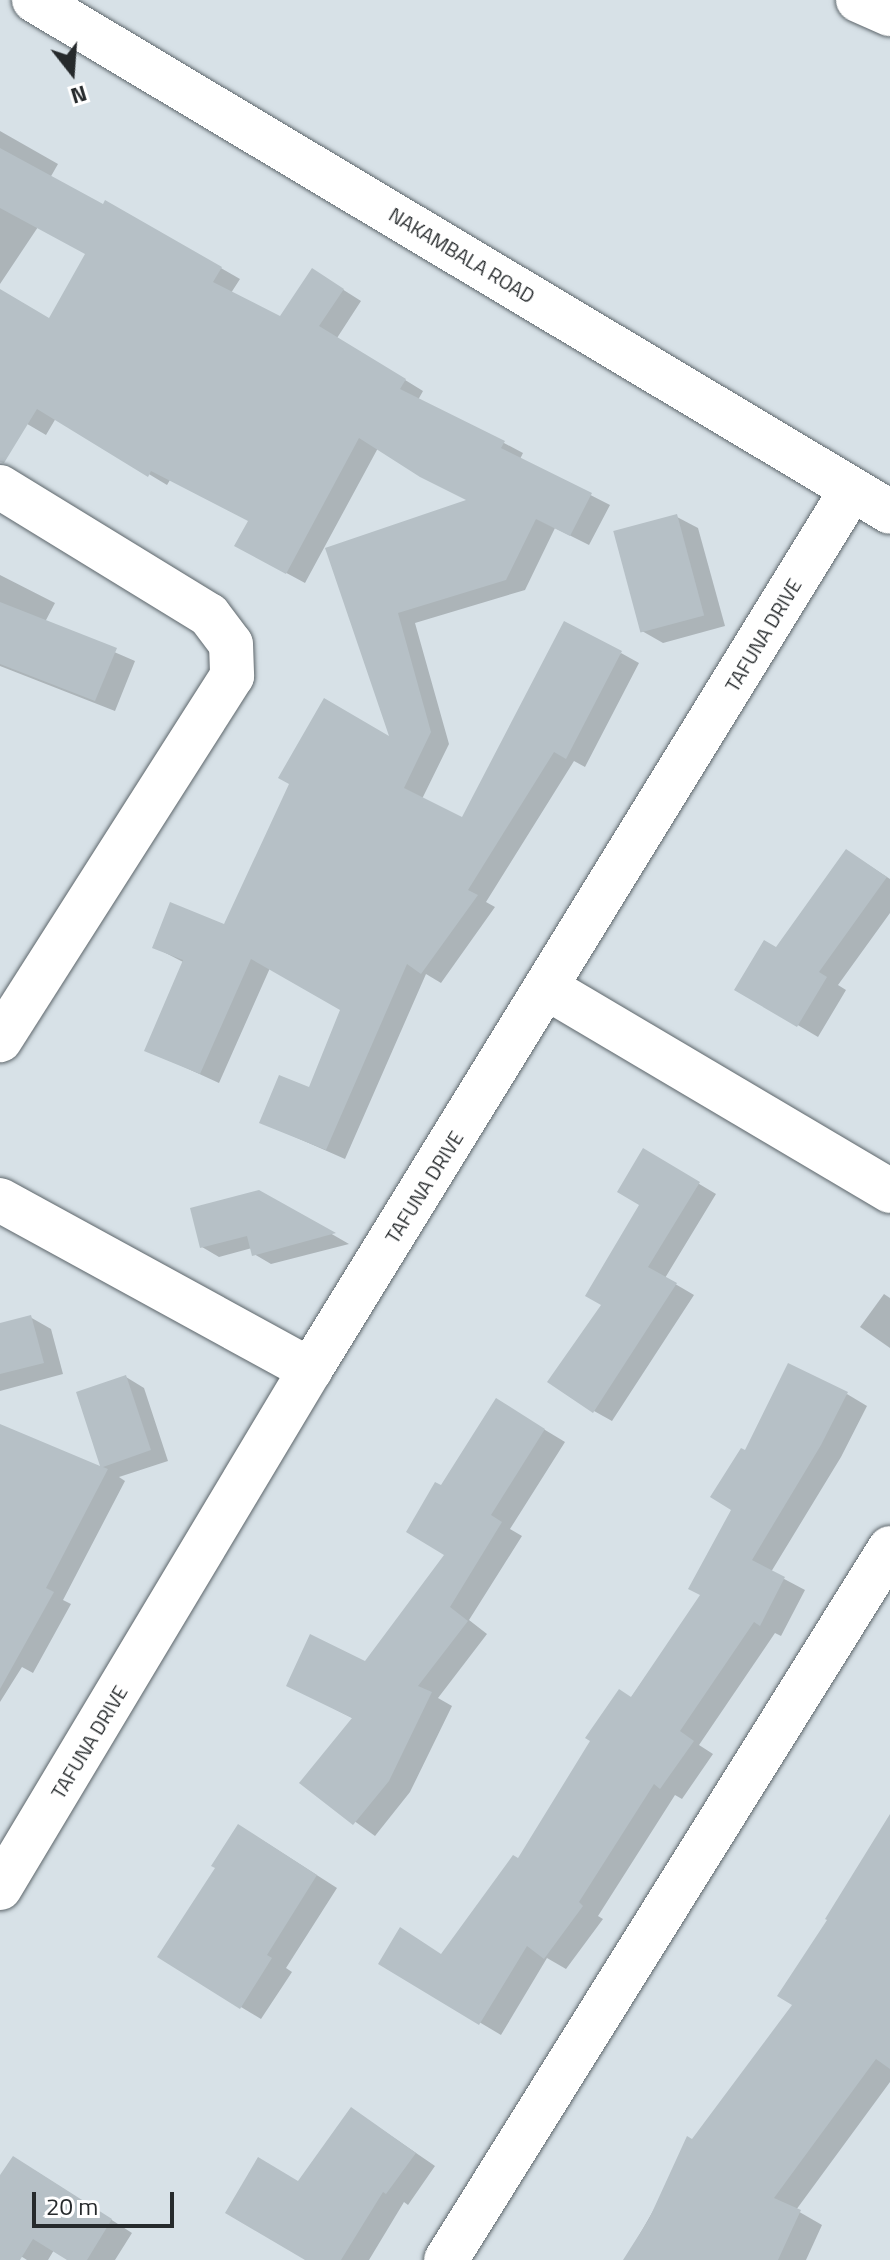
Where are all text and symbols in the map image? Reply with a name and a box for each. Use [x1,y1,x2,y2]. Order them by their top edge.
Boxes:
north arrow [32,32,112,112]
text: N [67,76,91,113]
street label: NAKAMBALA ROAD [385,202,539,308]
street label: TAFUNA DRIVE [720,574,806,696]
street label: TAFUNA DRIVE [380,1127,468,1247]
street label: TAFUNA DRIVE [46,1681,132,1803]
scale bar [36,2176,178,2226]
text: 20 m [46,2188,98,2224]

